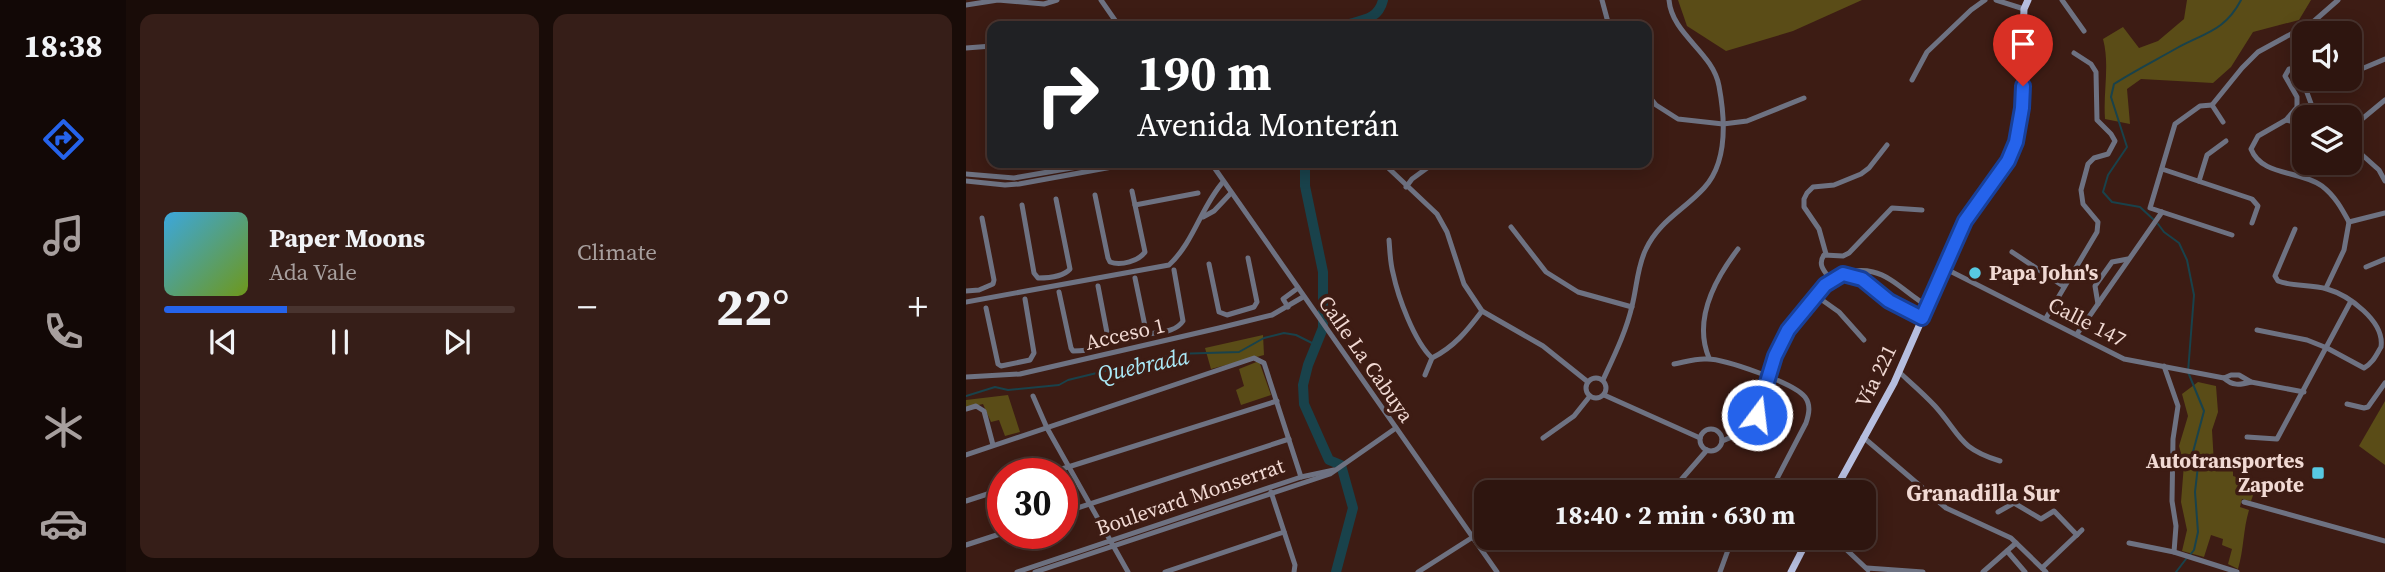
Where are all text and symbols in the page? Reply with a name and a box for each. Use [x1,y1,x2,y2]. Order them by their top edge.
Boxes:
pin [1993,14,2053,86]
map controls [2292,21,2362,175]
button: sound [2292,21,2362,91]
text: 18:38 [24,24,102,68]
icon: arrive [2004,25,2042,63]
text: 190 m [1137,39,1272,106]
icon: right [1022,49,1113,140]
text: Avenida Monterán [1137,103,1399,147]
button: layers [2292,105,2362,175]
icon: directions [39,115,88,164]
icon: music [39,211,88,260]
text: Paper Moons [269,220,425,256]
text: Climate [577,236,657,268]
text: Ada Vale [269,256,357,288]
place label: Papa John's [1989,258,2099,287]
marker: Papa John's [1967,265,1983,281]
text: 22° [716,271,789,342]
text: − [577,281,597,333]
text: + [908,281,928,333]
street label: Calle La Cabuya [1312,289,1421,428]
street label: Calle 147 [2043,290,2131,353]
icon: phone [39,307,88,356]
street label: Acceso 1 [1082,310,1168,357]
icon: previous [204,323,242,361]
icon: pause [321,323,359,361]
icon: next [438,323,476,361]
street label: Vía 221 [1848,339,1903,412]
water label: Quebrada [1094,340,1192,390]
position arrow [1720,378,1794,452]
icon: climate [39,403,88,452]
place label: Autotransportes Zapote [2146,446,2304,499]
street label: Boulevard Monserrat [1092,451,1288,542]
speed limit sign: 30 [987,458,1078,549]
marker: Autotransportes Zapote [2310,465,2326,481]
district label: Granadilla Sur [1906,477,2060,509]
text: 18:40 · 2 min · 630 m [1555,497,1795,533]
icon: car [39,499,88,548]

